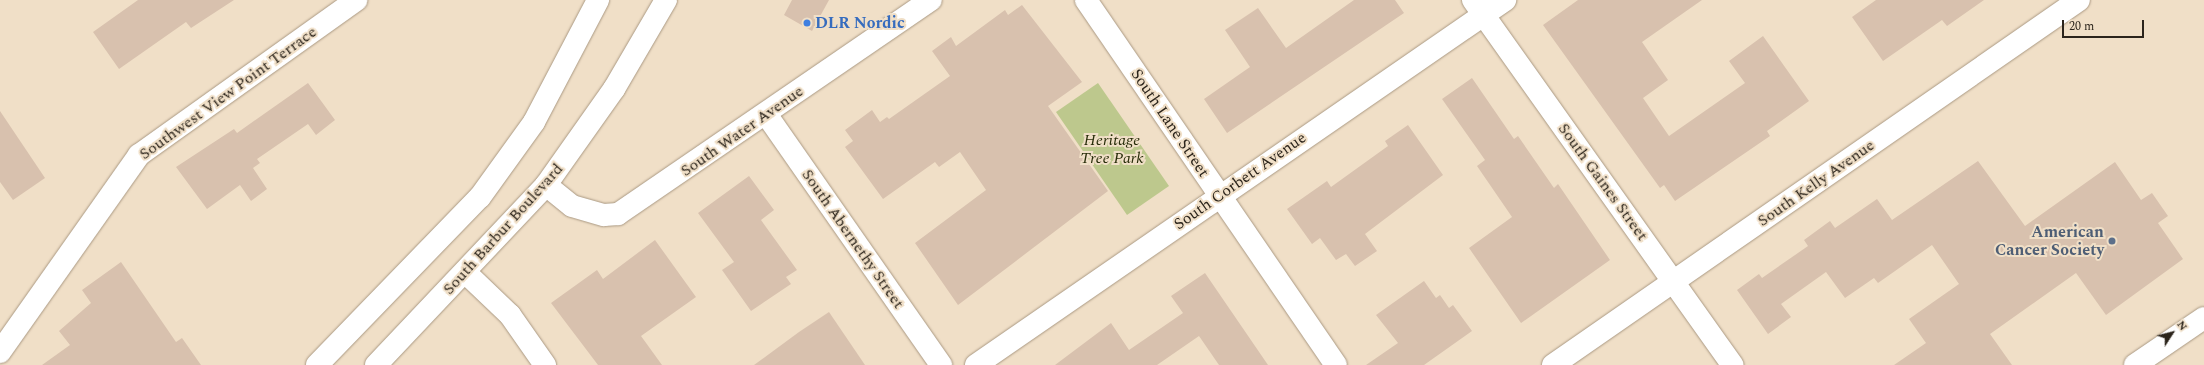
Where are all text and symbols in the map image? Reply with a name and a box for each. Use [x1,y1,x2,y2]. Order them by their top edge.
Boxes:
scale bar [2064,12,2146,38]
place label: DLR Nordic [815,13,905,33]
text: 20 m [2069,17,2094,36]
marker: DLR Nordic [802,18,812,28]
street label: Southwest View Point Terrace [136,22,320,164]
street label: South Lane Street [1127,65,1213,181]
street label: South Water Avenue [677,81,807,181]
street label: South Gaines Street [1554,120,1652,244]
street label: South Corbett Avenue [1170,128,1310,234]
park label: Heritage Tree Park [1080,130,1144,168]
street label: South Kelly Avenue [1754,135,1878,231]
street label: South Barbur Boulevard [439,159,567,299]
street label: South Abernethy Street [798,166,908,312]
place label: American Cancer Society [1995,222,2104,260]
marker: American Cancer Society [2107,236,2117,246]
north arrow [2152,313,2192,353]
text: N [2173,317,2192,334]

